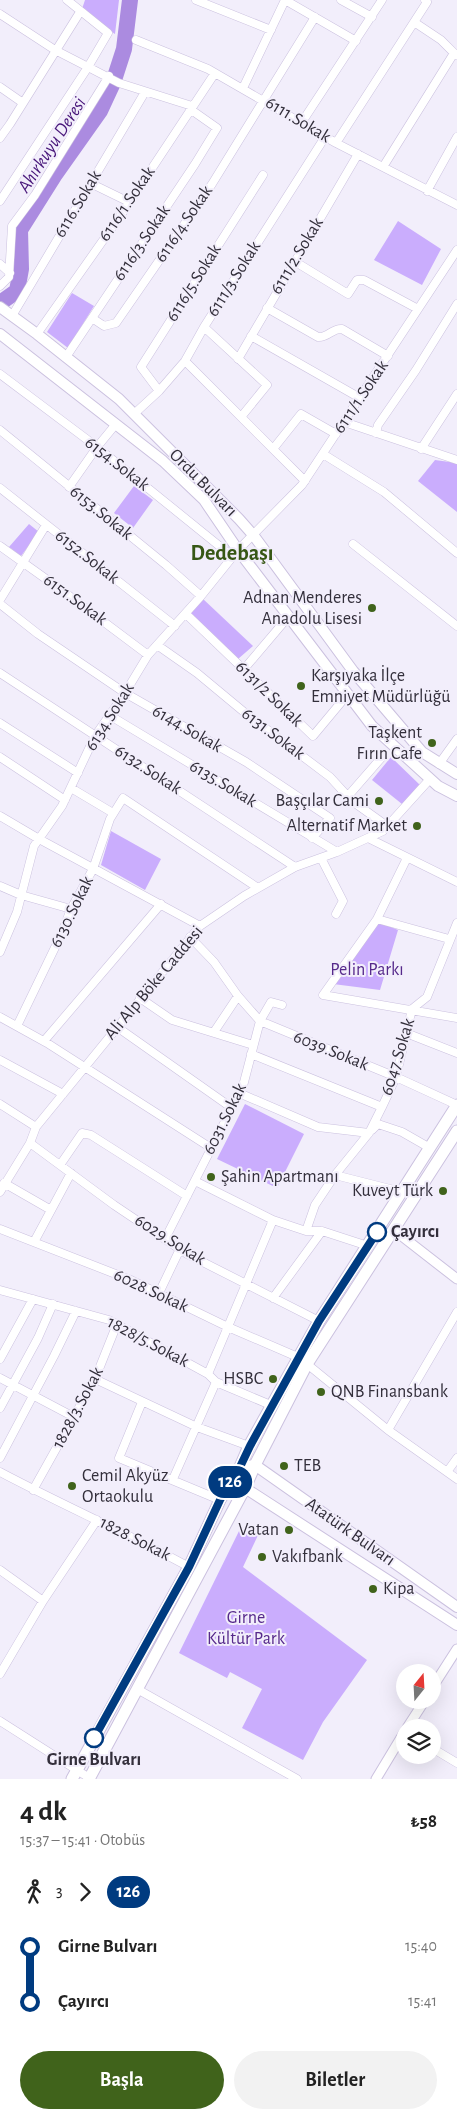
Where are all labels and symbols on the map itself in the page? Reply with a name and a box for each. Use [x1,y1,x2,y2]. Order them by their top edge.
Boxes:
water label: Ahırkuyu Deresi [14,94,90,197]
street label: 6111.Sokak [262,94,334,147]
street label: 6116/1.Sokak [95,163,159,245]
street label: 6116.Sokak [51,167,105,241]
street label: 6116/4.Sokak [152,182,217,266]
street label: 6116/3.Sokak [110,201,174,284]
street label: 6111/2.Sokak [267,214,327,297]
street label: 6111/3.Sokak [204,237,265,320]
street label: 6116/5.Sokak [163,240,225,325]
street label: 6111/1.Sokak [330,357,392,437]
street label: 6154.Sokak [81,433,153,495]
street label: Ordu Bulvarı [166,446,240,520]
street label: 6153.Sokak [66,482,136,544]
street label: 6152.Sokak [52,527,123,588]
district label: Dedebaşı [191,542,273,564]
street label: 6151.Sokak [40,571,111,629]
place label: Adnan Menderes Anadolu Lisesi [243,589,362,628]
marker: Adnan Menderes Anadolu Lisesi [366,602,378,614]
street label: 6131/2 Sokak [232,658,307,731]
place label: Karşıyaka İlçe Emniyet Müdürlüğü [311,665,451,706]
street label: 6134.Sokak [82,679,138,754]
marker: Karşıyaka İlçe Emniyet Müdürlüğü [295,680,307,692]
street label: 6144.Sokak [149,702,226,757]
street label: 6131.Sokak [238,705,308,764]
place label: Taşkent Fırın Cafe [356,724,422,763]
marker: Taşkent Fırın Cafe [426,737,438,749]
street label: 6132.Sokak [111,742,185,799]
street label: 6135.Sokak [186,757,260,811]
place label: Başçılar Cami [275,792,369,810]
marker: Başçılar Cami [373,795,385,807]
place label: Alternatif Market [286,817,407,835]
marker: Alternatif Market [411,820,423,832]
street label: 6130.Sokak [47,873,97,951]
street label: Ali Alp Böke Caddesi [101,923,207,1043]
park label: Pelin Parkı [330,961,404,979]
street label: 6047.Sokak [378,1016,418,1098]
street label: 6039.Sokak [291,1028,372,1074]
street label: 6031.Sokak [200,1080,250,1158]
place label: Şahin Apartmanı [221,1168,339,1186]
marker: Şahin Apartmanı [205,1171,217,1183]
place label: Kuveyt Türk [352,1182,434,1200]
marker: Kuveyt Türk [437,1185,449,1197]
street label: 6029.Sokak [131,1211,209,1269]
marker: Çayırcı [367,1222,387,1242]
place label: Çayırcı [391,1223,439,1241]
street label: 6028.Sokak [111,1266,192,1316]
street label: 1828/5.Sokak [104,1313,192,1371]
street label: 1828/3.Sokak [49,1364,107,1452]
place label: HSBC [223,1370,263,1388]
marker: HSBC [267,1373,279,1385]
place label: QNB Finansbank [331,1383,449,1401]
marker: QNB Finansbank [315,1386,327,1398]
place label: TEB [294,1457,321,1475]
marker: TEB [278,1460,290,1472]
line badge: 126 [201,1466,259,1498]
place label: Cemil Akyüz Ortaokulu [82,1467,168,1506]
marker: Cemil Akyüz Ortaokulu [66,1480,78,1492]
street label: Atatürk Bulvarı [302,1495,398,1569]
street label: 1828.Sokak [97,1514,174,1565]
place label: Vatan [238,1521,279,1539]
marker: Vatan [283,1524,295,1536]
place label: Vakıfbank [272,1548,344,1566]
marker: Vakıfbank [256,1551,268,1563]
place label: Kipa [383,1580,415,1598]
marker: Kipa [367,1583,379,1595]
park label: Girne Kültür Park [207,1609,286,1648]
north arrow [396,1664,441,1709]
marker: Girne Bulvarı [84,1728,104,1748]
place label: Girne Bulvarı [47,1751,141,1769]

